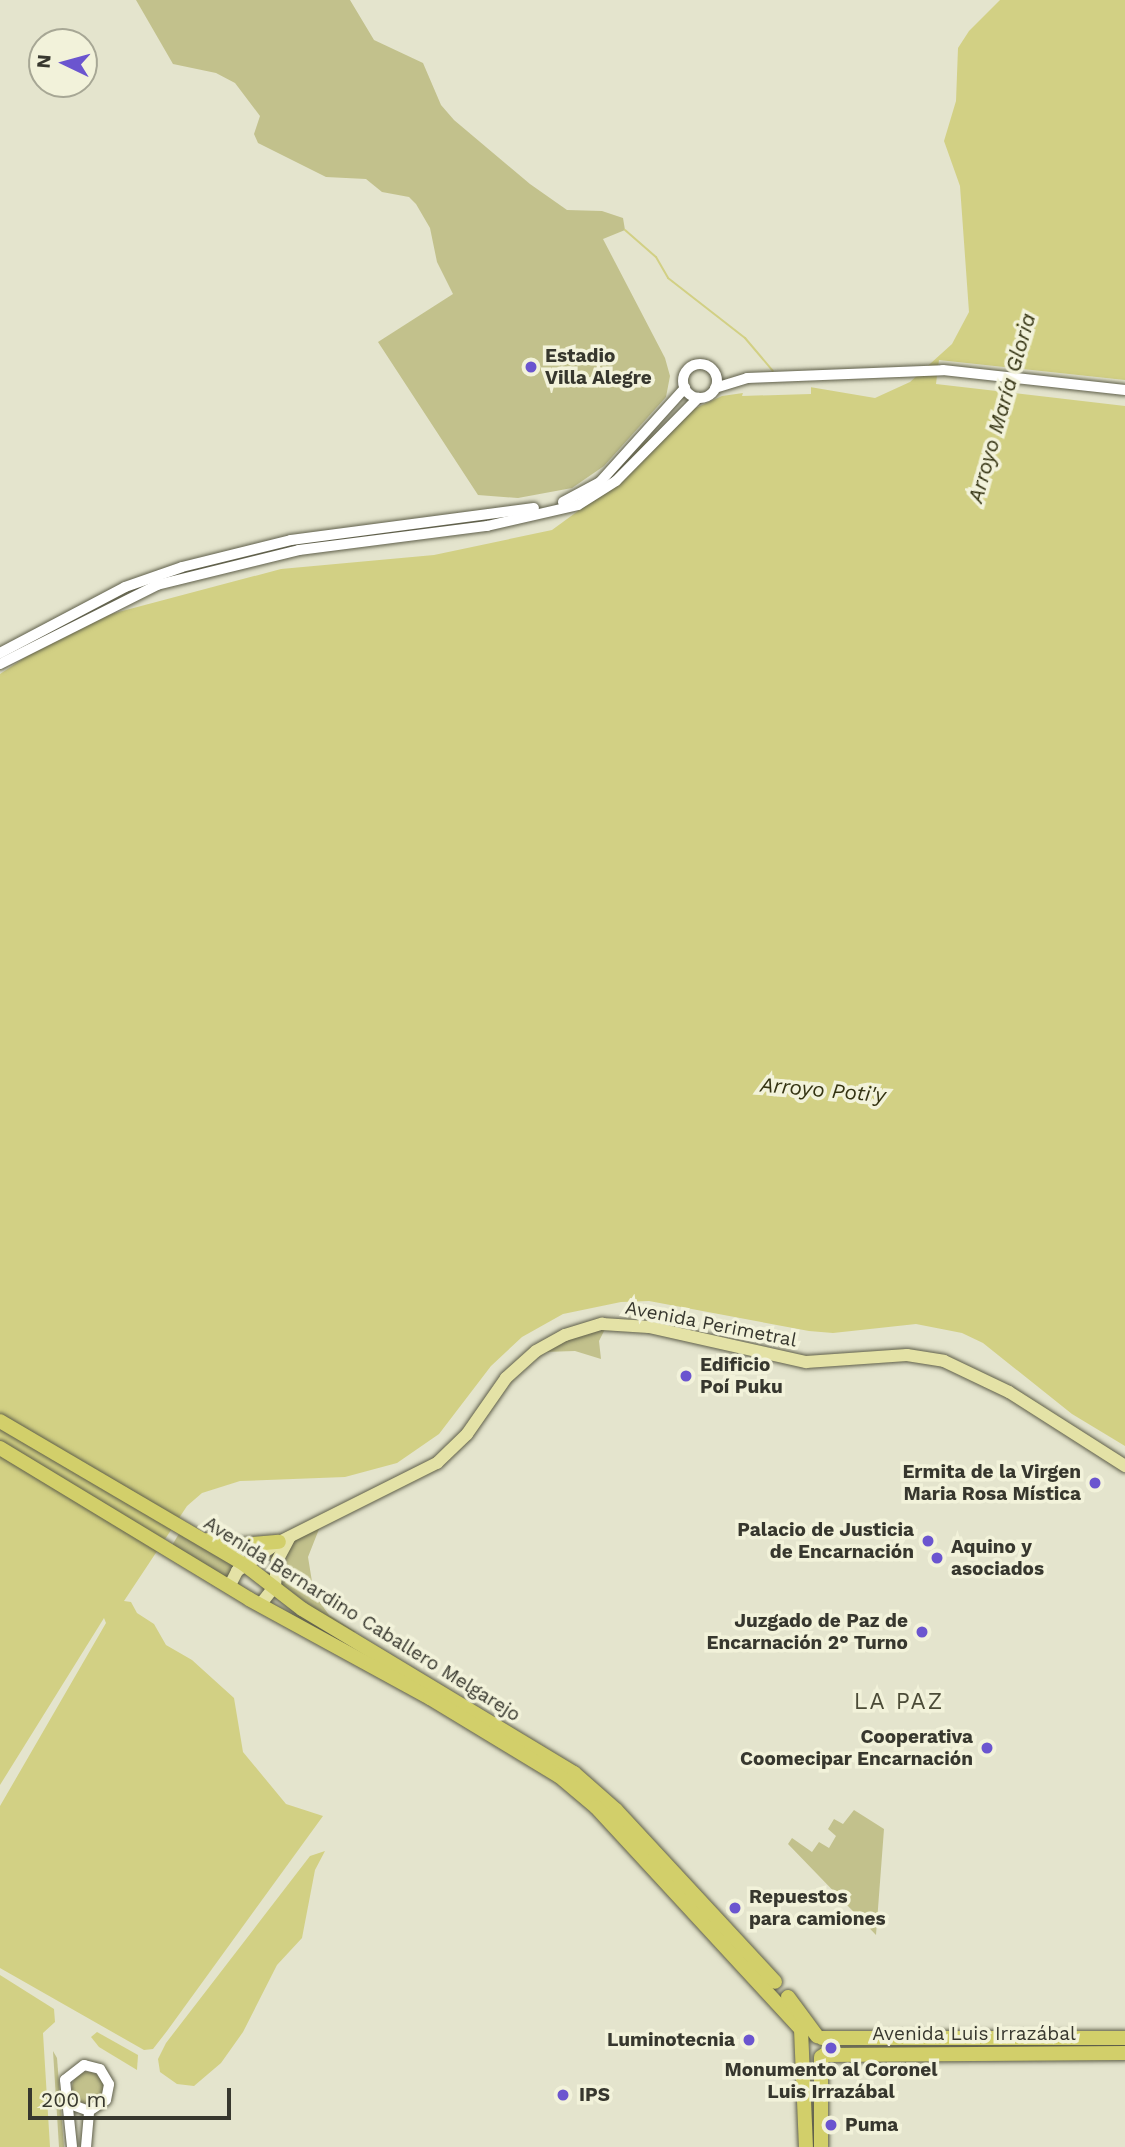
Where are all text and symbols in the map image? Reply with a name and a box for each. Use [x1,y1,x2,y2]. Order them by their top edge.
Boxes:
north arrow [28,28,98,98]
text: N [32,53,56,69]
water label: Arroyo María Gloria [963,310,1041,506]
place label: Estadio Villa Alegre [545,345,652,389]
marker: Estadio Villa Alegre [523,359,539,375]
water label: Arroyo Poti'y [759,1072,887,1108]
street label: Avenida Perimetral [623,1296,799,1352]
place label: Edificio Poí Puku [700,1354,783,1398]
marker: Edificio Poí Puku [678,1368,694,1384]
place label: Ermita de la Virgen Maria Rosa Mística [901,1461,1081,1505]
marker: Ermita de la Virgen Maria Rosa Mística [1087,1475,1103,1491]
street label: Avenida Bernardino Caballero Melgarejo [199,1511,525,1727]
place label: Palacio de Justicia de Encarnación [737,1519,914,1563]
marker: Palacio de Justicia de Encarnación [920,1533,936,1549]
place label: Aquino y asociados [951,1536,1044,1580]
marker: Aquino y asociados [929,1550,945,1566]
place label: Juzgado de Paz de Encarnación 2° Turno [706,1610,908,1654]
marker: Juzgado de Paz de Encarnación 2° Turno [914,1624,930,1640]
district label: LA PAZ [854,1688,944,1716]
place label: Cooperativa Coomecipar Encarnación [740,1726,973,1770]
marker: Cooperativa Coomecipar Encarnación [979,1740,995,1756]
place label: Repuestos para camiones [749,1886,886,1930]
marker: Repuestos para camiones [727,1900,743,1916]
street label: Avenida Luis Irrazábal [872,2023,1076,2045]
place label: Luminotecnia [607,2029,735,2051]
marker: Luminotecnia [741,2032,757,2048]
marker: Monumento al Coronel Luis Irrazábal [823,2040,839,2056]
place label: Monumento al Coronel Luis Irrazábal [724,2059,938,2103]
scale bar [32,2074,234,2118]
place label: IPS [579,2084,610,2106]
marker: IPS [553,2085,573,2105]
text: 200 m [41,2087,107,2112]
place label: Puma [845,2114,898,2136]
marker: Puma [823,2117,839,2133]

